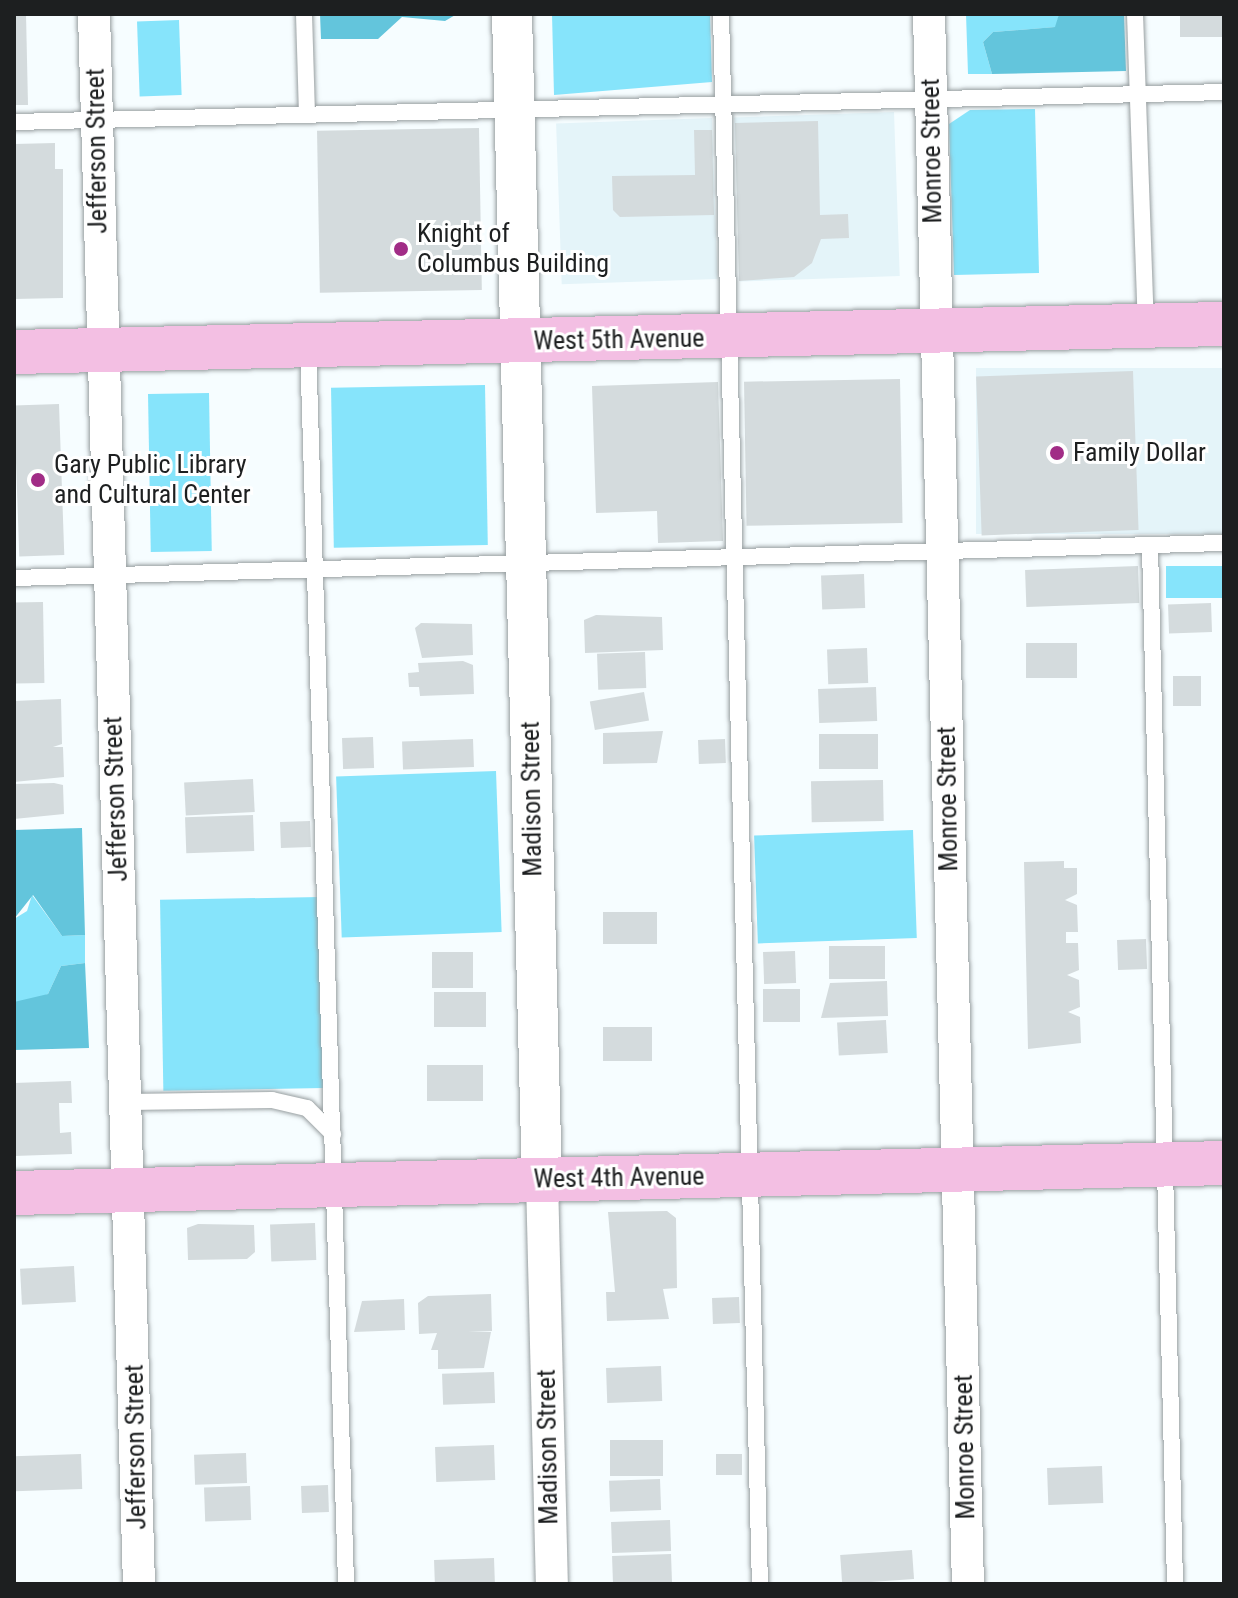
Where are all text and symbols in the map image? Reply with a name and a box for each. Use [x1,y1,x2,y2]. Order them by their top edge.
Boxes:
street label: Jefferson Street [80,68,114,234]
street label: Monroe Street [915,78,949,224]
place label: Knight of Columbus Building [417,218,609,280]
marker: Knight of Columbus Building [392,240,410,258]
street label: West 5th Avenue [533,323,705,357]
place label: Family Dollar [1073,437,1206,469]
marker: Family Dollar [1048,444,1066,462]
place label: Gary Public Library and Cultural Center [54,449,251,510]
marker: Gary Public Library and Cultural Center [29,471,47,489]
street label: Jefferson Street [98,716,134,882]
street label: Madison Street [515,721,549,877]
street label: Monroe Street [931,726,965,872]
street label: West 4th Avenue [533,1161,705,1195]
street label: Jefferson Street [119,1364,153,1530]
street label: Madison Street [531,1369,565,1525]
street label: Monroe Street [948,1374,982,1520]

